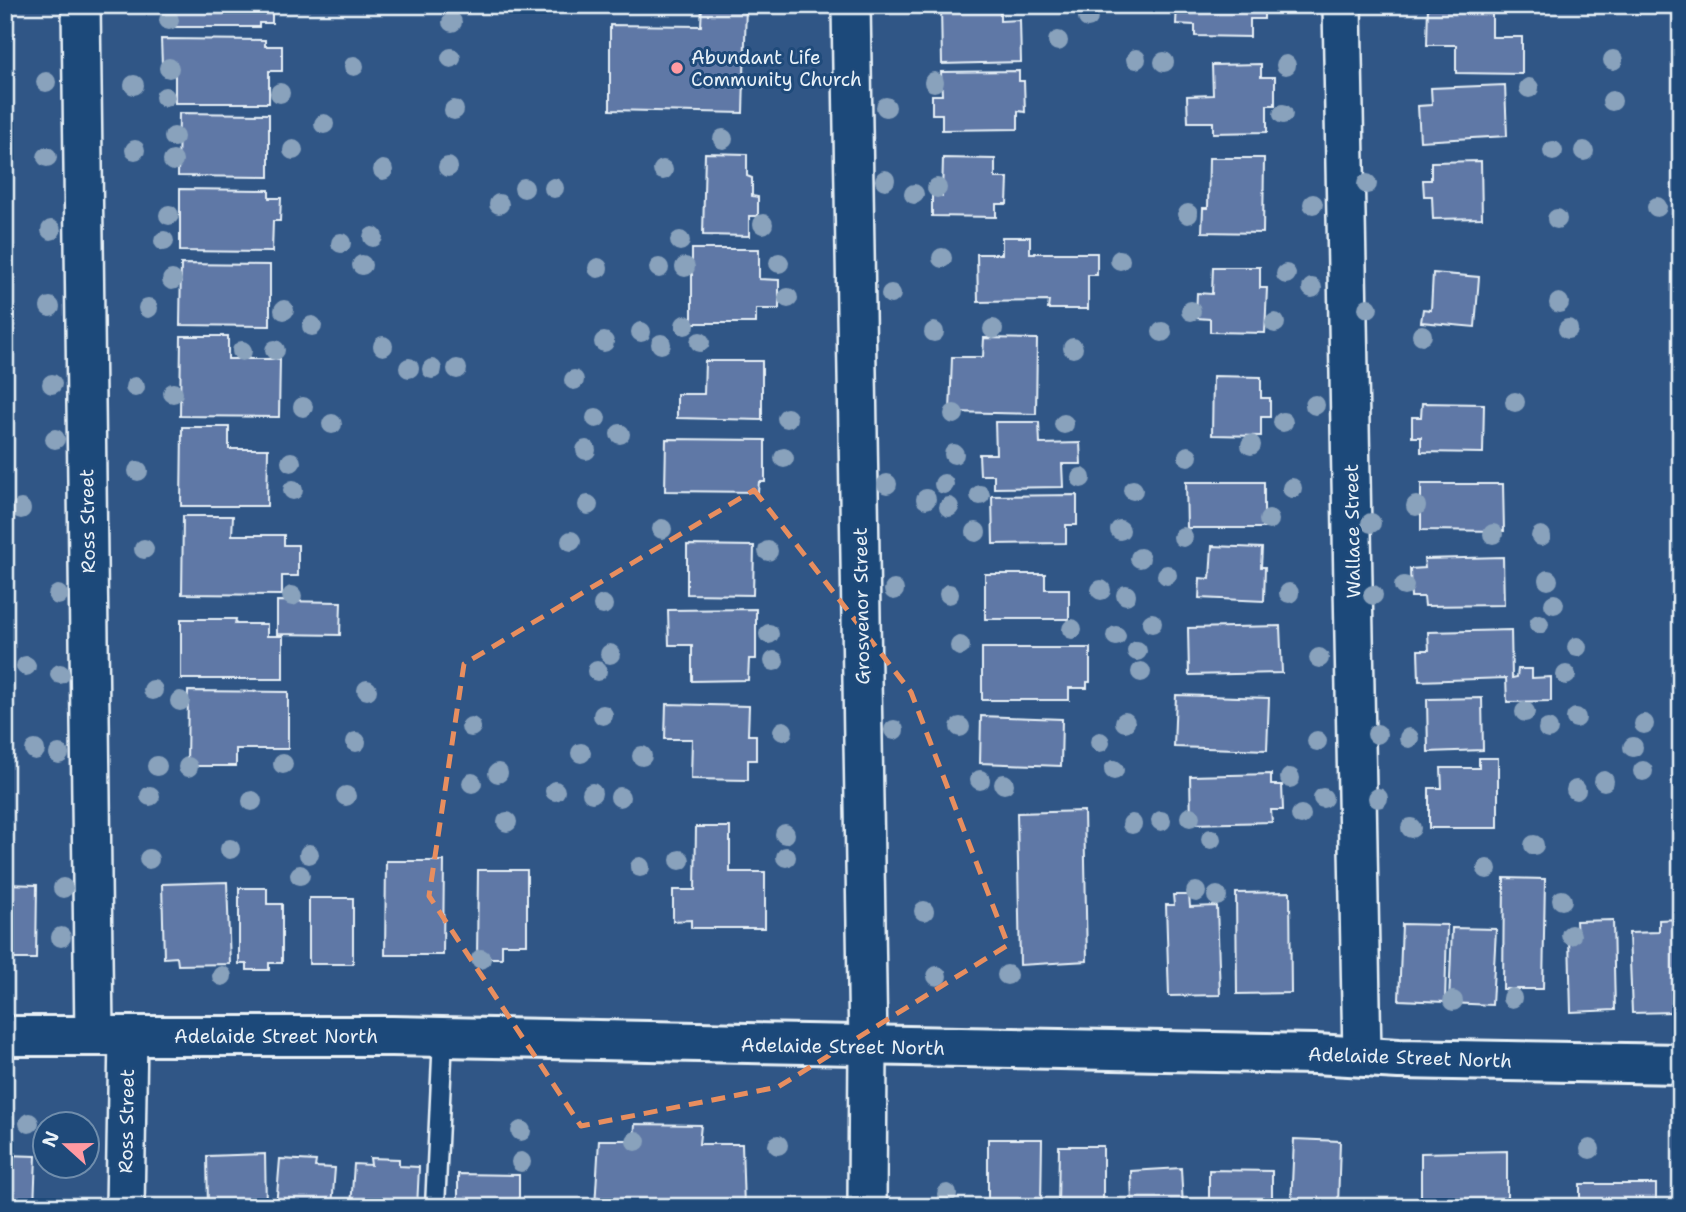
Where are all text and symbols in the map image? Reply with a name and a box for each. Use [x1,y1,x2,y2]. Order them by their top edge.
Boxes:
place label: Abundant Life Community Church [691,45,862,92]
marker: Abundant Life Community Church [669,60,685,76]
street label: Wallace Street [1339,463,1366,598]
street label: Ross Street [74,468,101,573]
street label: Grosvenor Street [848,527,875,685]
street label: Adelaide Street North [174,1024,378,1049]
street label: Adelaide Street North [741,1032,945,1061]
street label: Adelaide Street North [1308,1041,1512,1074]
street label: Ross Street [113,1069,140,1174]
north arrow [32,1110,102,1180]
text: N [36,1128,65,1151]

